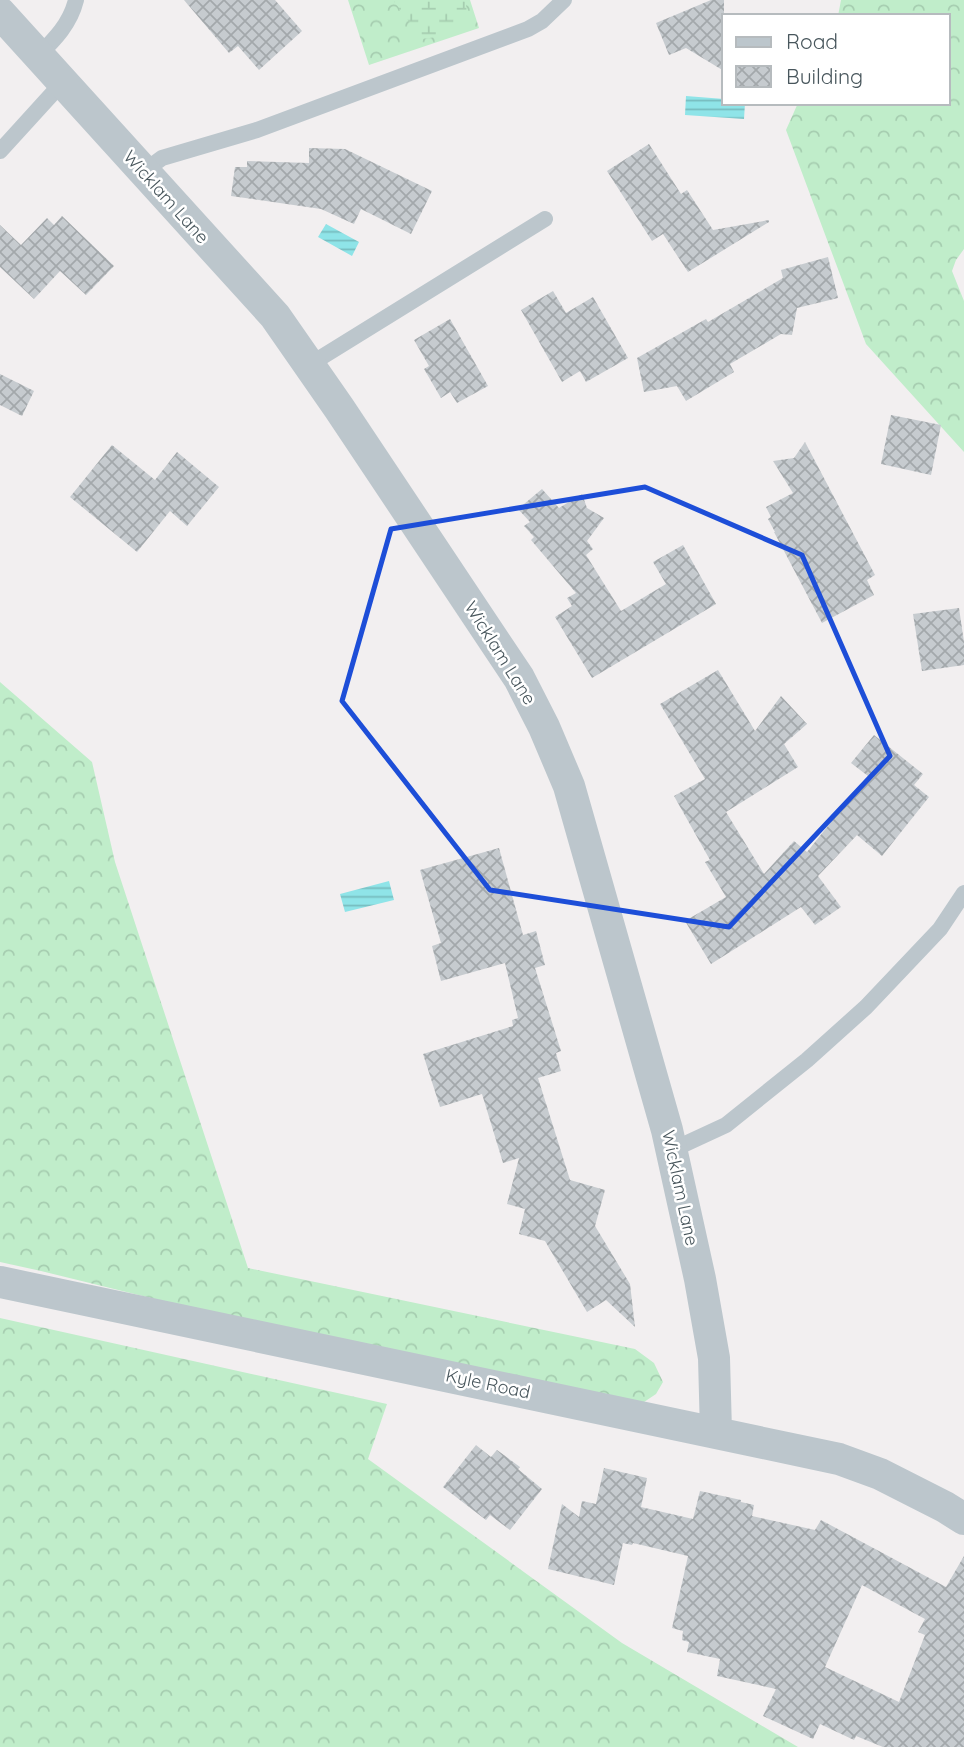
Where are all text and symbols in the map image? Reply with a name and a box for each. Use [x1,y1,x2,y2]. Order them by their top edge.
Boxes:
legend [722,14,950,105]
text: Road [786,28,838,54]
text: Building [786,63,863,89]
street label: Wicklam Lane [118,145,214,248]
street label: Wicklam Lane [460,597,541,709]
street label: Wicklam Lane [657,1128,704,1248]
street label: Kyle Road [444,1363,532,1404]

